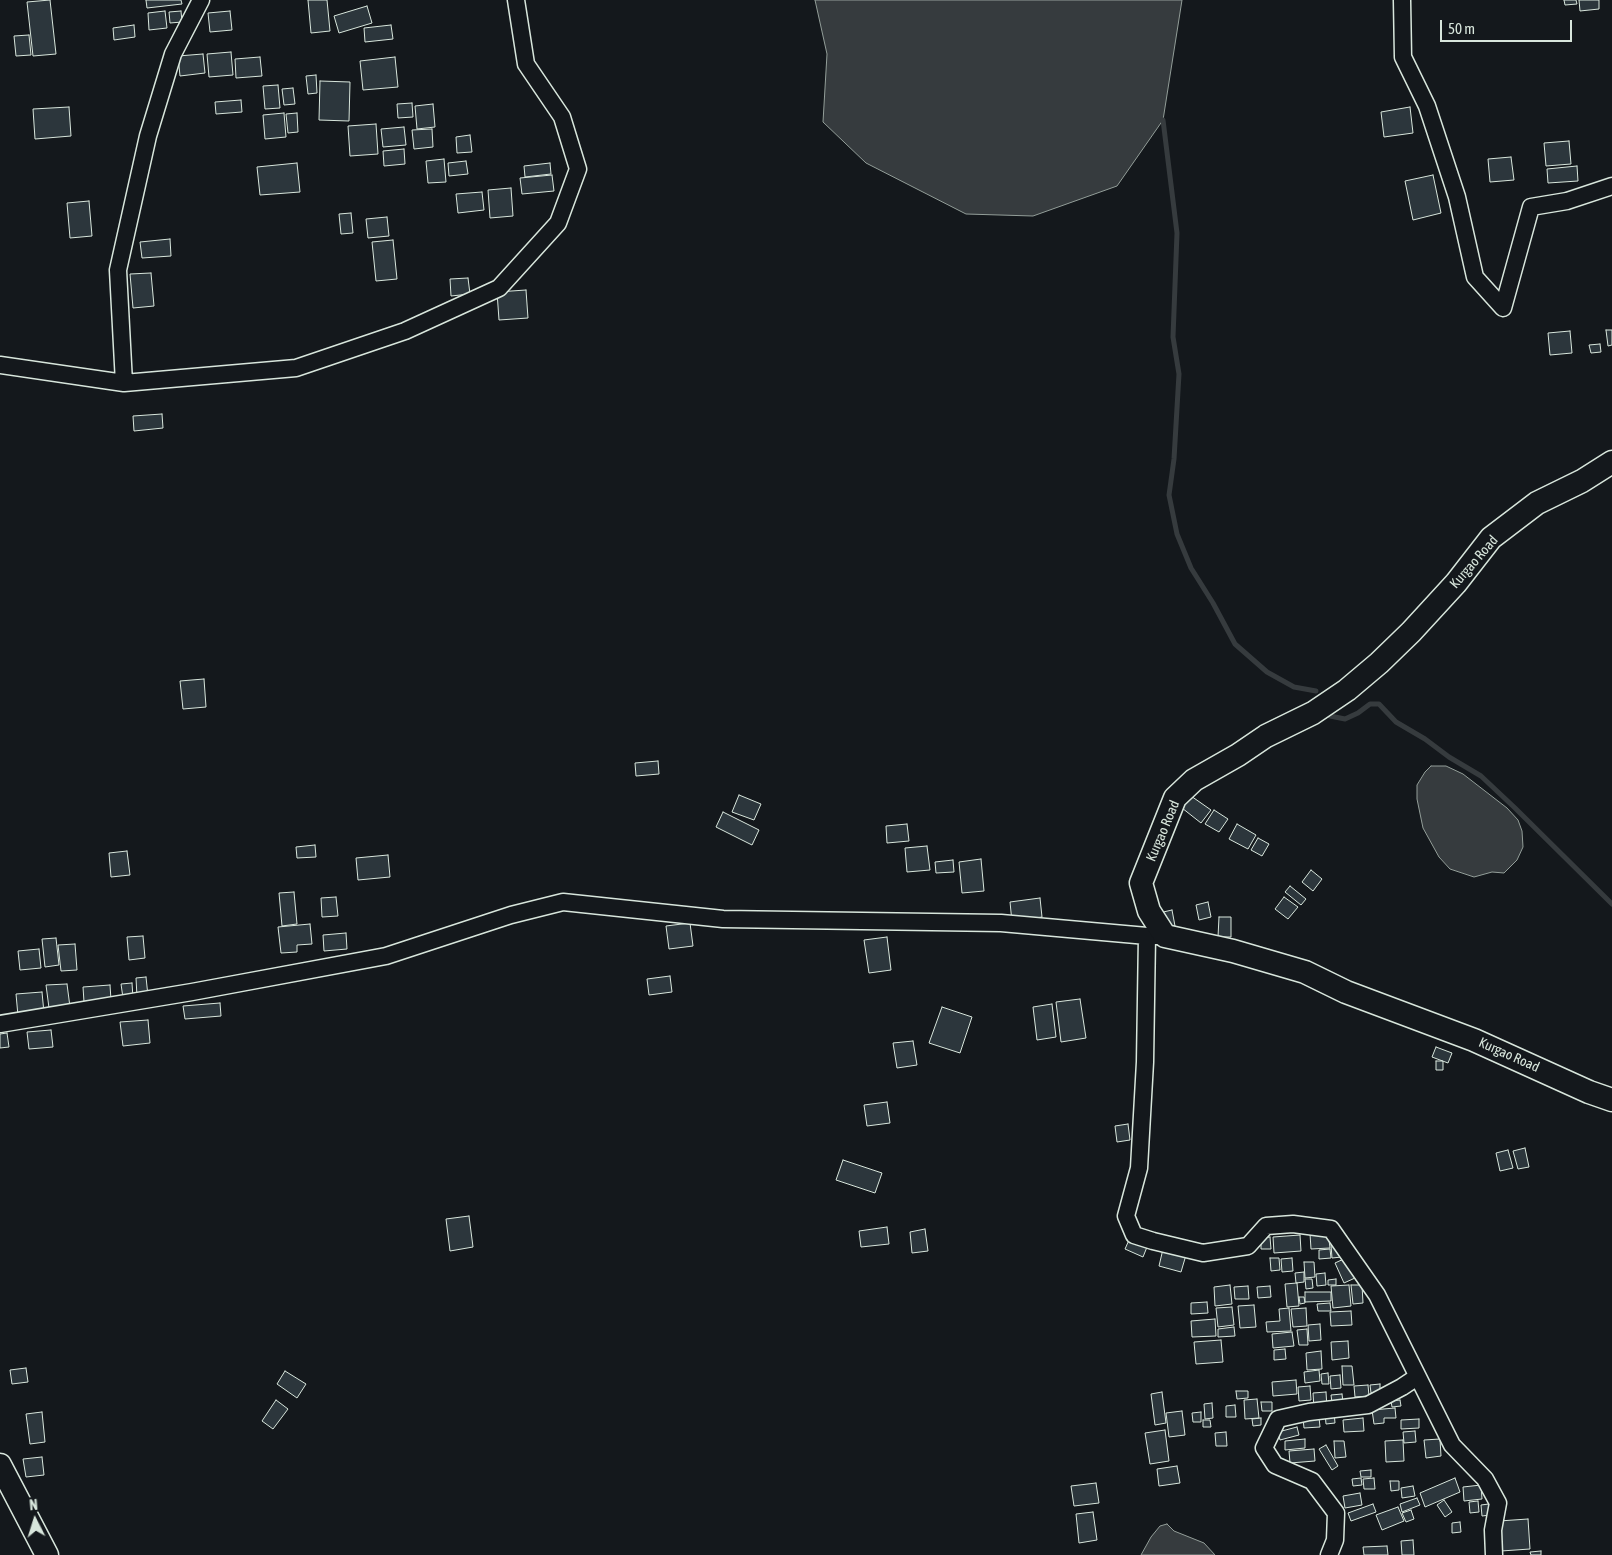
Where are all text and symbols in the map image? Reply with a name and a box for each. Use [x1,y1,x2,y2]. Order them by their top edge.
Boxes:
scale bar [1442,10,1574,42]
text: 50 m [1448,20,1475,37]
street label: Kurgao Road [1446,532,1502,592]
street label: Kurgao Road [1143,798,1183,864]
street label: Kurgao Road [1476,1034,1542,1076]
north arrow [10,1495,60,1545]
text: N [29,1497,38,1513]

